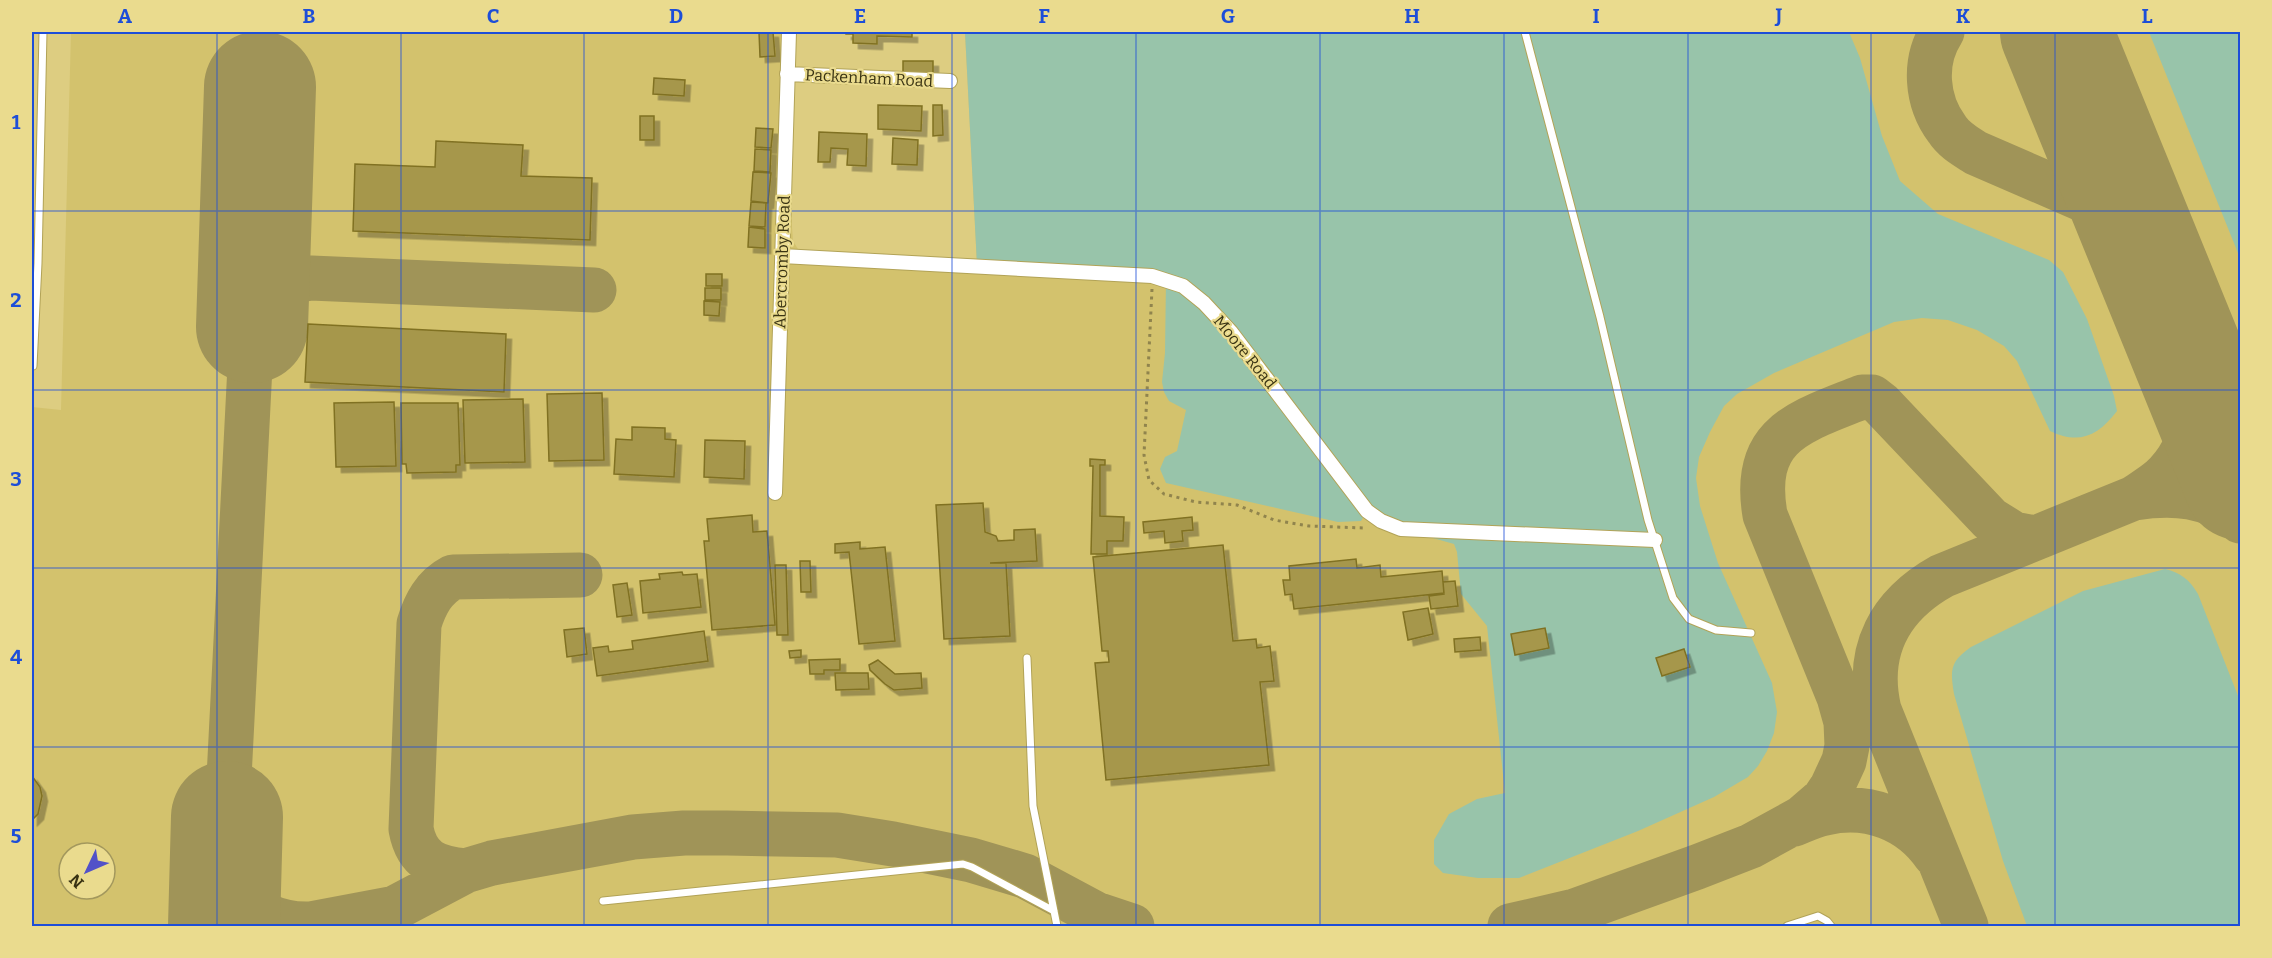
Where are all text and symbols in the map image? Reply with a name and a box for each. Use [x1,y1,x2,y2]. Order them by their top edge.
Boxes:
text: A [118,4,133,28]
text: B [303,4,316,28]
text: C [487,4,499,28]
text: D [669,4,683,28]
text: E [854,4,866,28]
text: F [1038,4,1050,28]
text: G [1221,4,1235,28]
text: H [1404,4,1420,28]
text: I [1592,4,1600,28]
text: J [1775,4,1783,28]
text: K [1956,4,1971,28]
text: L [2141,4,2153,28]
street label: Packenham Road [805,65,934,91]
text: 1 [12,110,21,134]
street label: Abercromby Road [770,195,794,329]
text: 2 [10,288,22,312]
street label: Moore Road [1210,312,1281,393]
text: 3 [10,467,22,491]
text: 4 [10,645,22,669]
text: 5 [11,824,22,848]
north arrow [57,841,117,901]
text: N [65,870,88,892]

